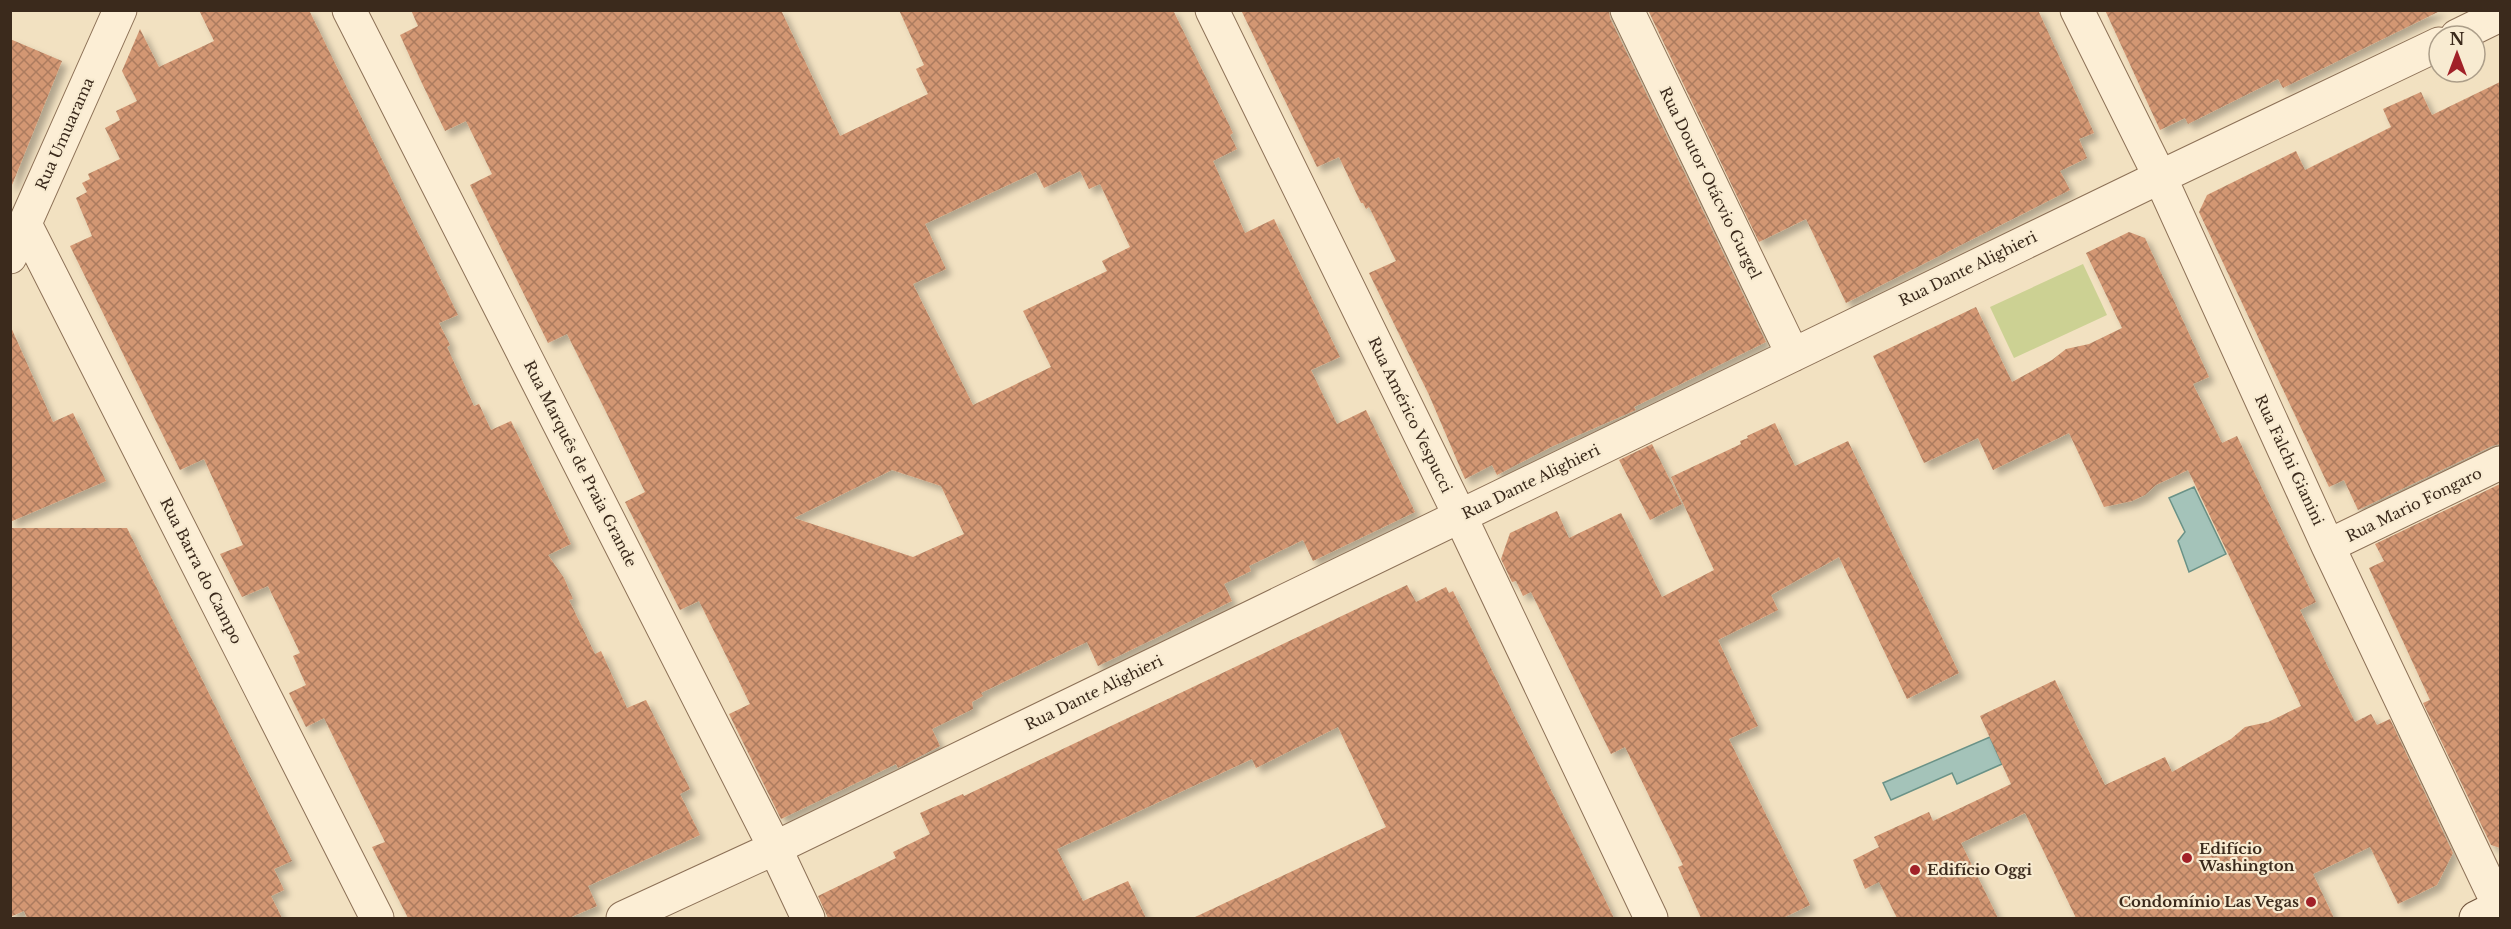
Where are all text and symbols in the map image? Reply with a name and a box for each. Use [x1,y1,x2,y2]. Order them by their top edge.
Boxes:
north arrow [2427,24,2487,84]
text: N [2449,29,2465,49]
street label: Rua Umuarama [31,74,98,193]
street label: Rua Doutor Otácvio Gurgel [1656,84,1765,282]
street label: Rua Dante Alighieri [1896,227,2040,310]
street label: Rua Américo Vespucci [1364,334,1456,496]
street label: Rua Marquês de Praia Grande [520,357,641,570]
street label: Rua Falchi Gianini [2251,391,2328,528]
street label: Rua Dante Alighieri [1459,440,1603,523]
street label: Rua Mario Fongaro [2343,463,2485,546]
street label: Rua Barra do Campo [156,494,247,647]
street label: Rua Dante Alighieri [1022,651,1166,734]
place label: Edifício Washington [2198,839,2295,875]
marker: Edifício Washington [2180,851,2194,865]
place label: Edifício Oggi [1927,860,2032,879]
marker: Edifício Oggi [1908,863,1922,877]
place label: Condomínio Las Vegas [2119,892,2299,911]
marker: Condomínio Las Vegas [2304,895,2318,909]

